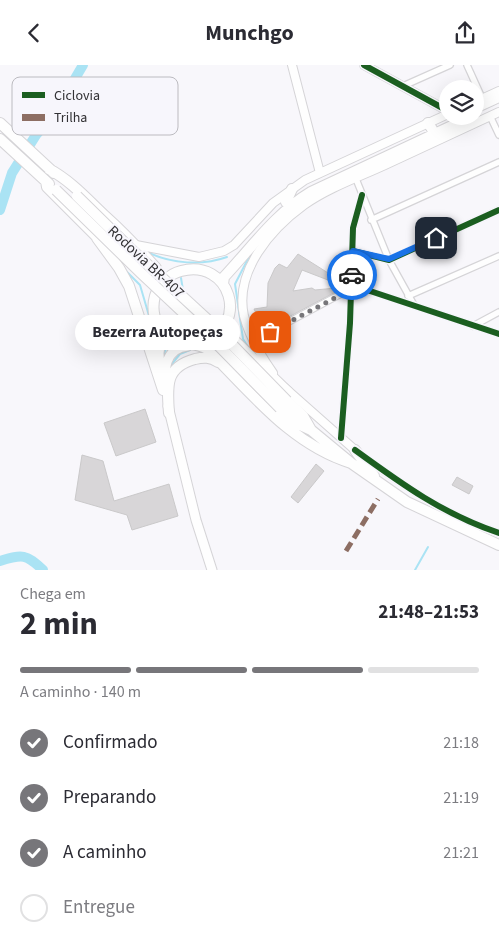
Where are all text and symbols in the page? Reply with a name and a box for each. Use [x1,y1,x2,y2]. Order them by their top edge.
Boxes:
text: Munchgo [205,17,294,49]
icon: back [20,19,48,47]
icon: share [451,19,479,47]
legend [12,77,178,135]
map controls [439,80,484,125]
button: layers [439,80,484,125]
text: Ciclovia [54,86,100,106]
text: Trilha [54,108,87,128]
pin [415,217,457,259]
street label: Rodovia BR-407 [103,221,189,303]
icon: home [422,224,450,252]
courier [327,250,377,300]
icon: car [338,261,366,289]
pin [249,311,291,353]
callout: Bezerra Autopeças [75,315,240,349]
icon: bag [256,318,284,346]
text: Bezerra Autopeças [92,321,223,343]
text: Chega em [20,583,86,605]
text: 21:48–21:53 [378,599,479,626]
text: 2 min [20,601,98,647]
text: A caminho · 140 m [20,681,141,703]
icon: check [20,729,48,757]
text: Confirmado [63,729,158,756]
text: 21:18 [443,732,479,754]
icon: check [20,784,48,812]
text: Preparando [63,784,156,811]
text: 21:19 [443,787,479,809]
icon: check [20,839,48,867]
text: A caminho [63,839,147,866]
text: 21:21 [443,842,479,864]
text: Entregue [63,894,135,921]

